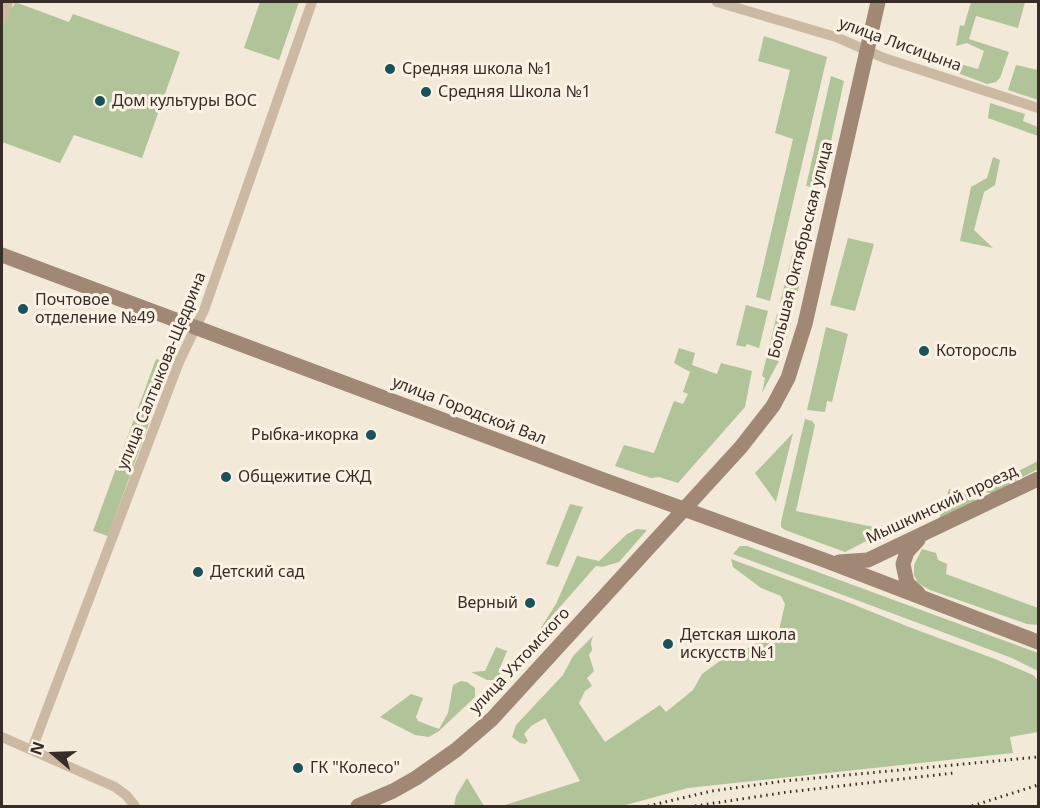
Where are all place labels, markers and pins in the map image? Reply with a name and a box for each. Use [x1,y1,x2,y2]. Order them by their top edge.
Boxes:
place label: Средняя школа №1 [402,59,553,79]
marker: Средняя школа №1 [383,62,397,76]
place label: Средняя Школа №1 [438,82,591,102]
marker: Средняя Школа №1 [419,85,433,99]
place label: Дом культуры ВОС [112,91,257,111]
marker: Дом культуры ВОС [93,94,107,108]
place label: Почтовое отделение №49 [35,290,155,328]
marker: Почтовое отделение №49 [16,302,30,316]
place label: Которосль [936,341,1017,361]
marker: Которосль [917,344,931,358]
place label: Рыбка-икорка [251,425,359,445]
marker: Рыбка-икорка [364,428,378,442]
place label: Общежитие СЖД [238,467,371,487]
marker: Общежитие СЖД [219,470,233,484]
place label: Детский сад [210,562,305,582]
marker: Детский сад [191,565,205,579]
place label: Верный [457,593,518,613]
marker: Верный [523,596,537,610]
place label: Детская школа искусств №1 [680,625,796,663]
marker: Детская школа искусств №1 [661,637,675,651]
place label: ГК "Колесо" [310,758,400,778]
marker: ГК "Колесо" [291,761,305,775]

